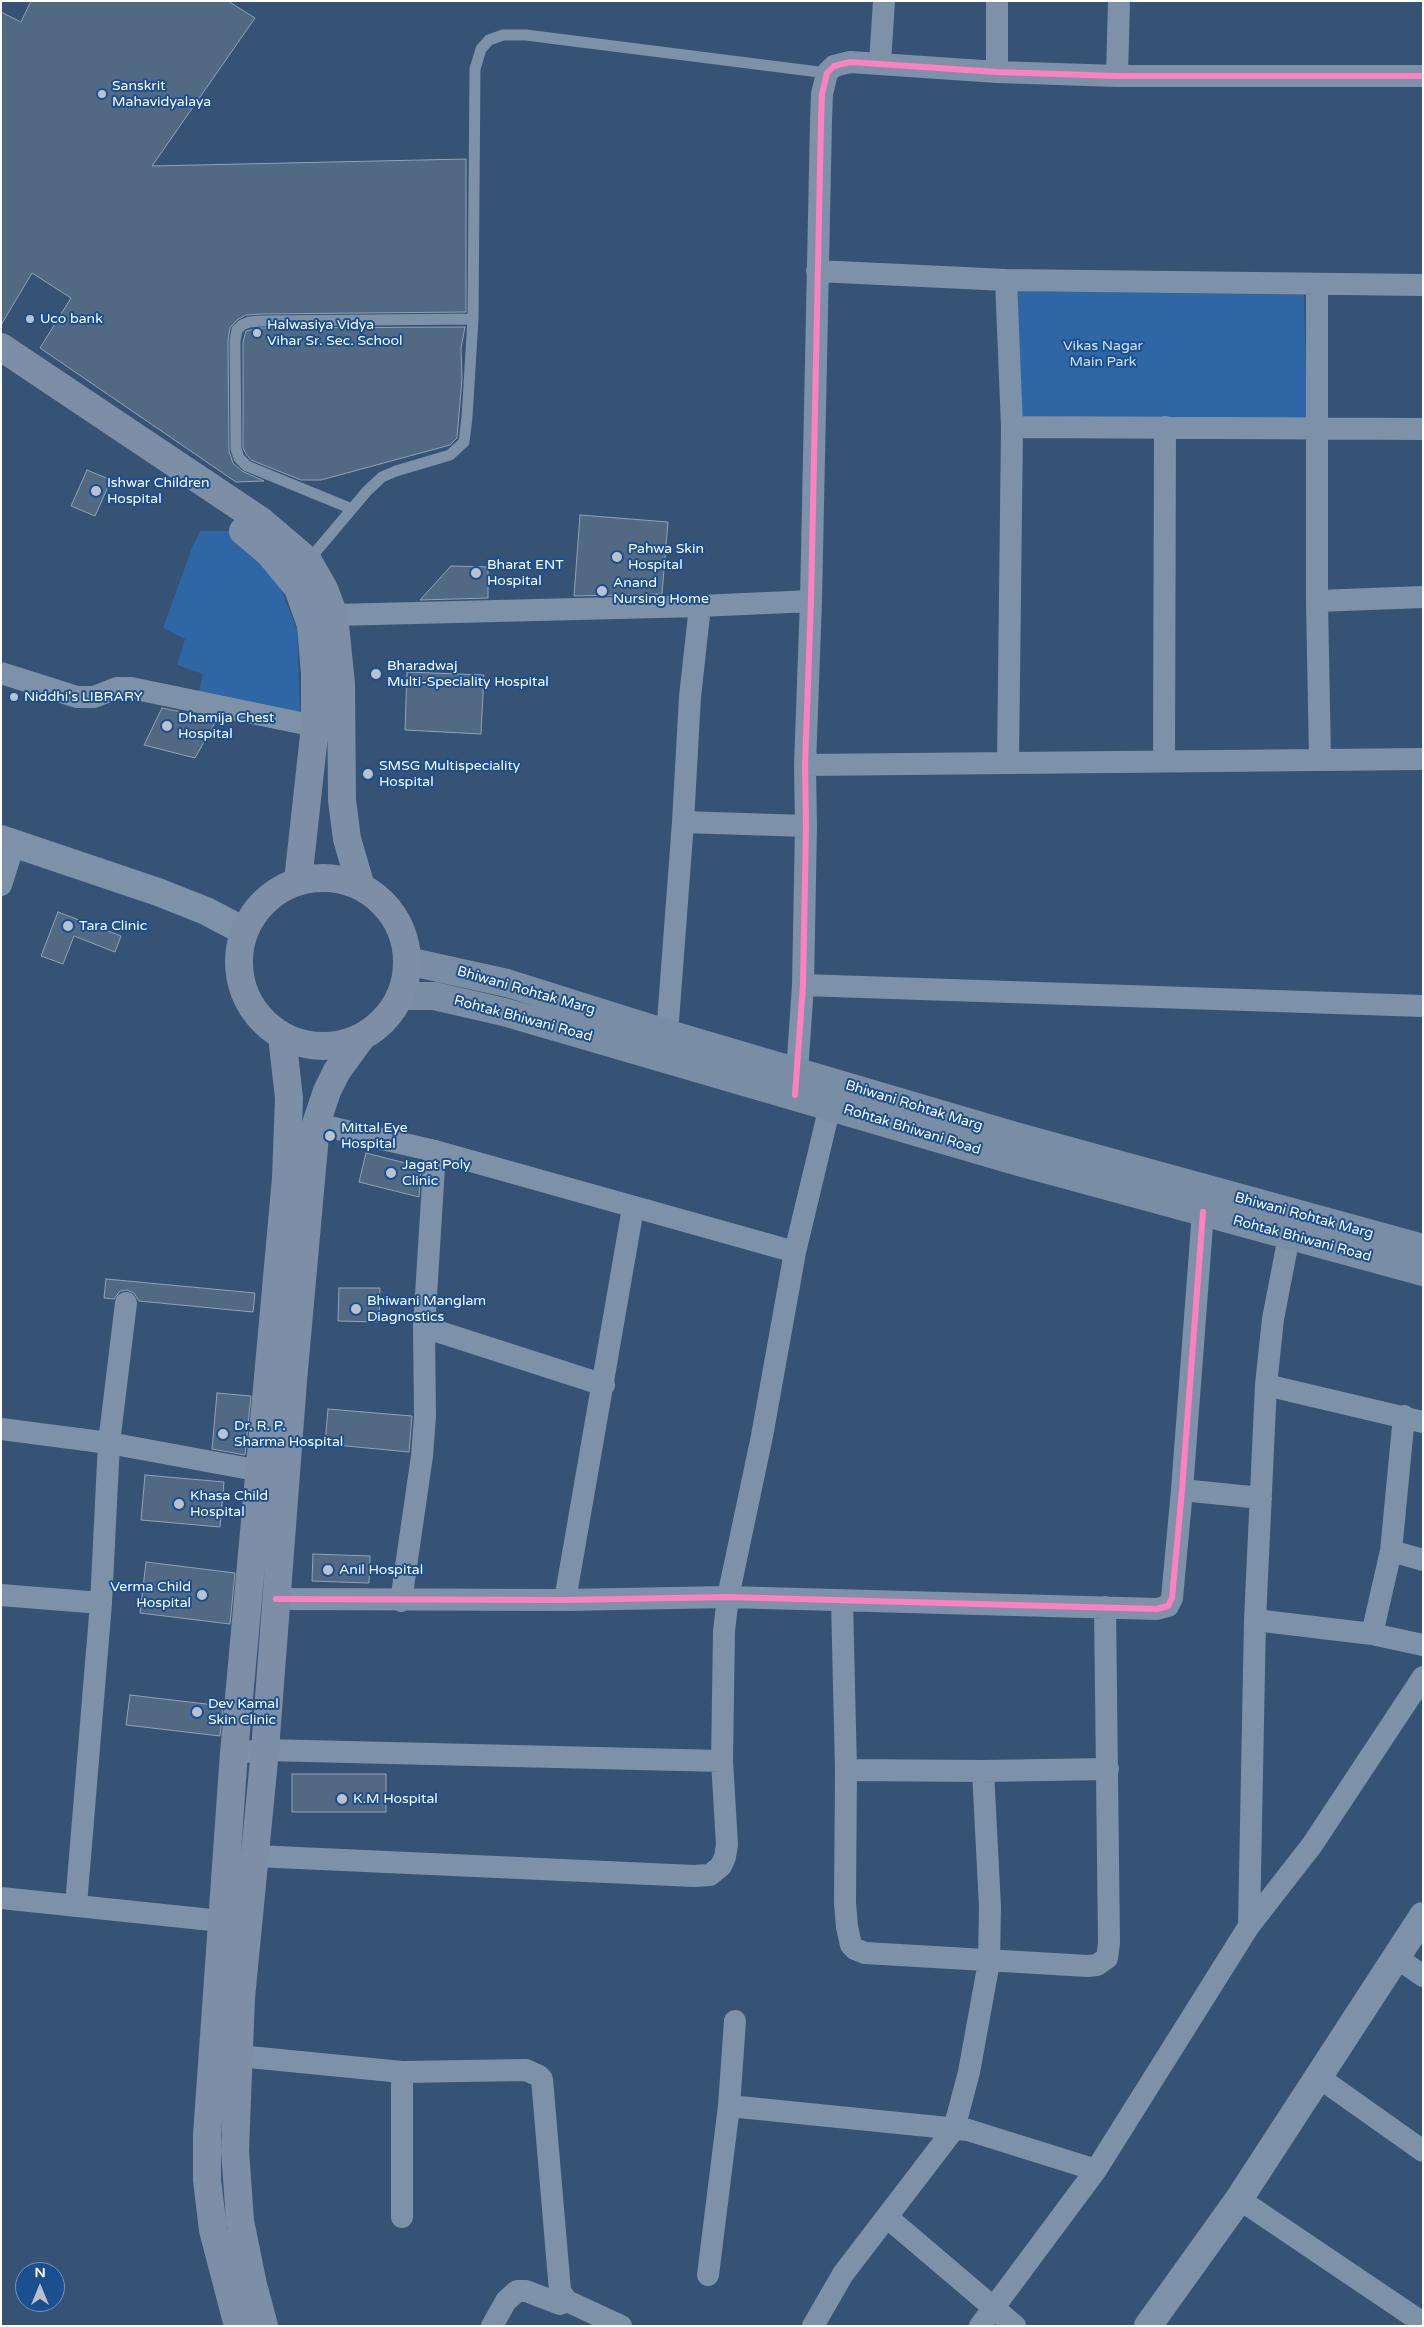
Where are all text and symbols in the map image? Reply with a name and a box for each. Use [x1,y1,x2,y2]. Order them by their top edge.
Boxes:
place label: Sanskrit Mahavidyalaya [112,78,211,110]
marker: Sanskrit Mahavidyalaya [96,88,108,100]
place label: Uco bank [40,311,103,327]
marker: Uco bank [24,313,36,325]
place label: Halwasiya Vidya Vihar Sr. Sec. School [267,317,403,350]
marker: Halwasiya Vidya Vihar Sr. Sec. School [251,327,263,339]
park label: Vikas Nagar Main Park [1063,338,1143,371]
place label: Ishwar Children Hospital [107,475,209,508]
marker: Ishwar Children Hospital [89,484,103,498]
place label: Pahwa Skin Hospital [628,541,704,574]
marker: Pahwa Skin Hospital [610,550,624,564]
place label: Bharat ENT Hospital [487,557,564,590]
marker: Bharat ENT Hospital [469,566,483,580]
place label: Anand Nursing Home [613,575,709,608]
marker: Anand Nursing Home [595,584,609,598]
place label: Bharadwaj Multi-Speciality Hospital [387,658,549,690]
marker: Bharadwaj Multi-Speciality Hospital [369,667,383,681]
place label: Niddhi's LIBRARY [24,689,143,705]
marker: Niddhi's LIBRARY [8,691,20,703]
place label: Dhamija Chest Hospital [178,710,274,742]
marker: Dhamija Chest Hospital [160,719,174,733]
place label: SMSG Multispeciality Hospital [379,758,520,790]
marker: SMSG Multispeciality Hospital [361,767,375,781]
place label: Tara Clinic [79,918,147,934]
marker: Tara Clinic [61,919,75,933]
street label: Bhiwani Rohtak Marg [455,963,597,1019]
street label: Rohtak Bhiwani Road [452,992,594,1046]
street label: Bhiwani Rohtak Marg [843,1077,985,1135]
street label: Rohtak Bhiwani Road [841,1101,983,1159]
place label: Mittal Eye Hospital [341,1120,408,1152]
marker: Mittal Eye Hospital [323,1129,337,1143]
place label: Jagat Poly Clinic [402,1157,471,1190]
marker: Jagat Poly Clinic [384,1166,398,1180]
street label: Bhiwani Rohtak Marg [1233,1189,1375,1243]
street label: Rohtak Bhiwani Road [1231,1212,1373,1266]
place label: Bhiwani Manglam Diagnostics [367,1293,486,1325]
marker: Bhiwani Manglam Diagnostics [349,1302,363,1316]
place label: Dr. R. P. Sharma Hospital [234,1418,343,1450]
marker: Dr. R. P. Sharma Hospital [216,1427,230,1441]
place label: Khasa Child Hospital [190,1488,268,1520]
marker: Khasa Child Hospital [172,1497,186,1511]
place label: Anil Hospital [339,1562,423,1578]
marker: Anil Hospital [321,1563,335,1577]
place label: Verma Child Hospital [110,1579,191,1611]
marker: Verma Child Hospital [195,1588,209,1602]
place label: Dev Kamal Skin Clinic [208,1696,279,1728]
marker: Dev Kamal Skin Clinic [190,1705,204,1719]
place label: K.M Hospital [353,1791,438,1807]
marker: K.M Hospital [335,1792,349,1806]
north arrow [15,2262,65,2312]
text: N [34,2264,46,2281]

